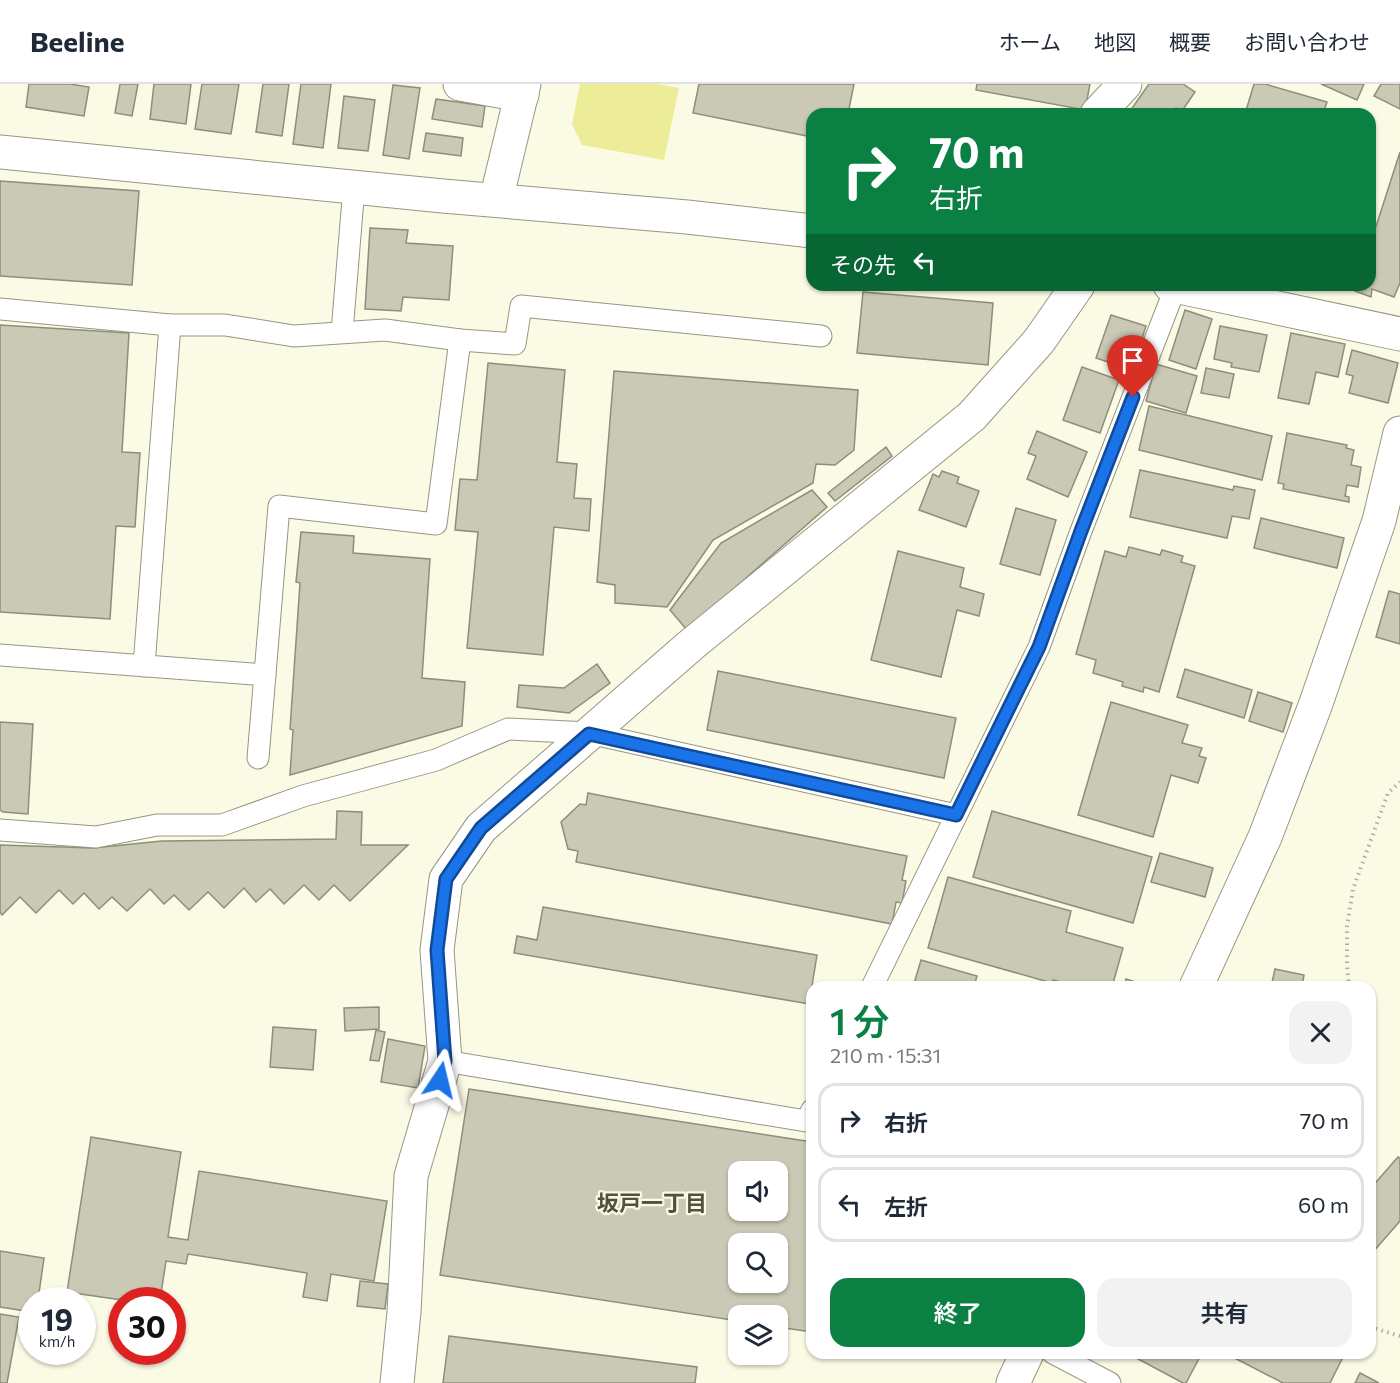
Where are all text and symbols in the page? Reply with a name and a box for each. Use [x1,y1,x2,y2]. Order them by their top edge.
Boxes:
text: Beeline [30,24,124,58]
text: ホーム [999,29,1061,54]
text: 地図 [1094,29,1136,54]
text: 概要 [1169,29,1211,54]
text: お問い合わせ [1244,29,1370,54]
text: 70 m [929,125,1024,177]
icon: right [830,132,908,210]
text: 右折 [929,181,983,214]
icon: left [908,246,941,279]
text: その先 [830,251,896,278]
pin [1107,335,1158,397]
icon: arrive [1116,344,1149,377]
text: 1 分 [830,998,889,1042]
button: close [1289,1001,1352,1064]
text: 210 m · 15:31 [830,1043,941,1067]
position arrow [408,1048,472,1112]
icon: right [833,1104,866,1137]
text: 70 m [1300,1107,1349,1134]
text: 右折 [884,1109,928,1136]
map controls [728,1161,788,1365]
button: sound [728,1161,788,1221]
icon: left [833,1188,866,1221]
district label: 坂戸一丁目 [597,1189,707,1216]
text: 60 m [1298,1191,1349,1218]
text: 左折 [884,1193,928,1220]
button: search [728,1233,788,1293]
button: 終了 [830,1278,1085,1347]
button: 共有 [1097,1278,1352,1347]
speed limit sign: 30 [108,1287,186,1365]
text: 19 [41,1300,73,1337]
button: layers [728,1305,788,1365]
text: km/h [39,1332,75,1350]

